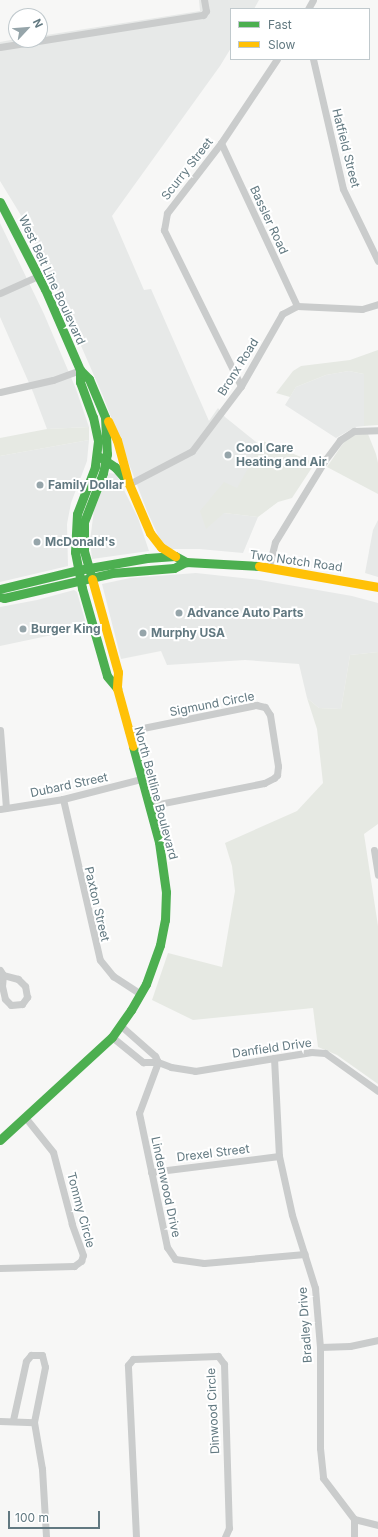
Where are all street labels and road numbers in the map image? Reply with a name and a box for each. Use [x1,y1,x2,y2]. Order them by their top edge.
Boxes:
street label: Hatfield Street [329,107,363,189]
street label: Scurry Street [158,135,216,203]
street label: Bassler Road [247,183,291,257]
street label: West Belt Line Boulevard [16,213,88,347]
street label: Bronx Road [215,335,261,399]
street label: Two Notch Road [249,547,343,575]
street label: Sigmund Circle [168,689,256,719]
street label: North Beltline Boulevard [131,725,181,861]
street label: Dubard Street [29,770,109,800]
street label: Paxton Street [81,865,113,943]
street label: Danfield Drive [231,1035,313,1061]
street label: Lindenwood Drive [148,1135,184,1239]
street label: Drexel Street [176,1141,250,1165]
street label: Tommy Circle [64,1171,98,1249]
street label: Bradley Drive [295,1287,315,1363]
street label: Dinwood Circle [204,1368,222,1454]

